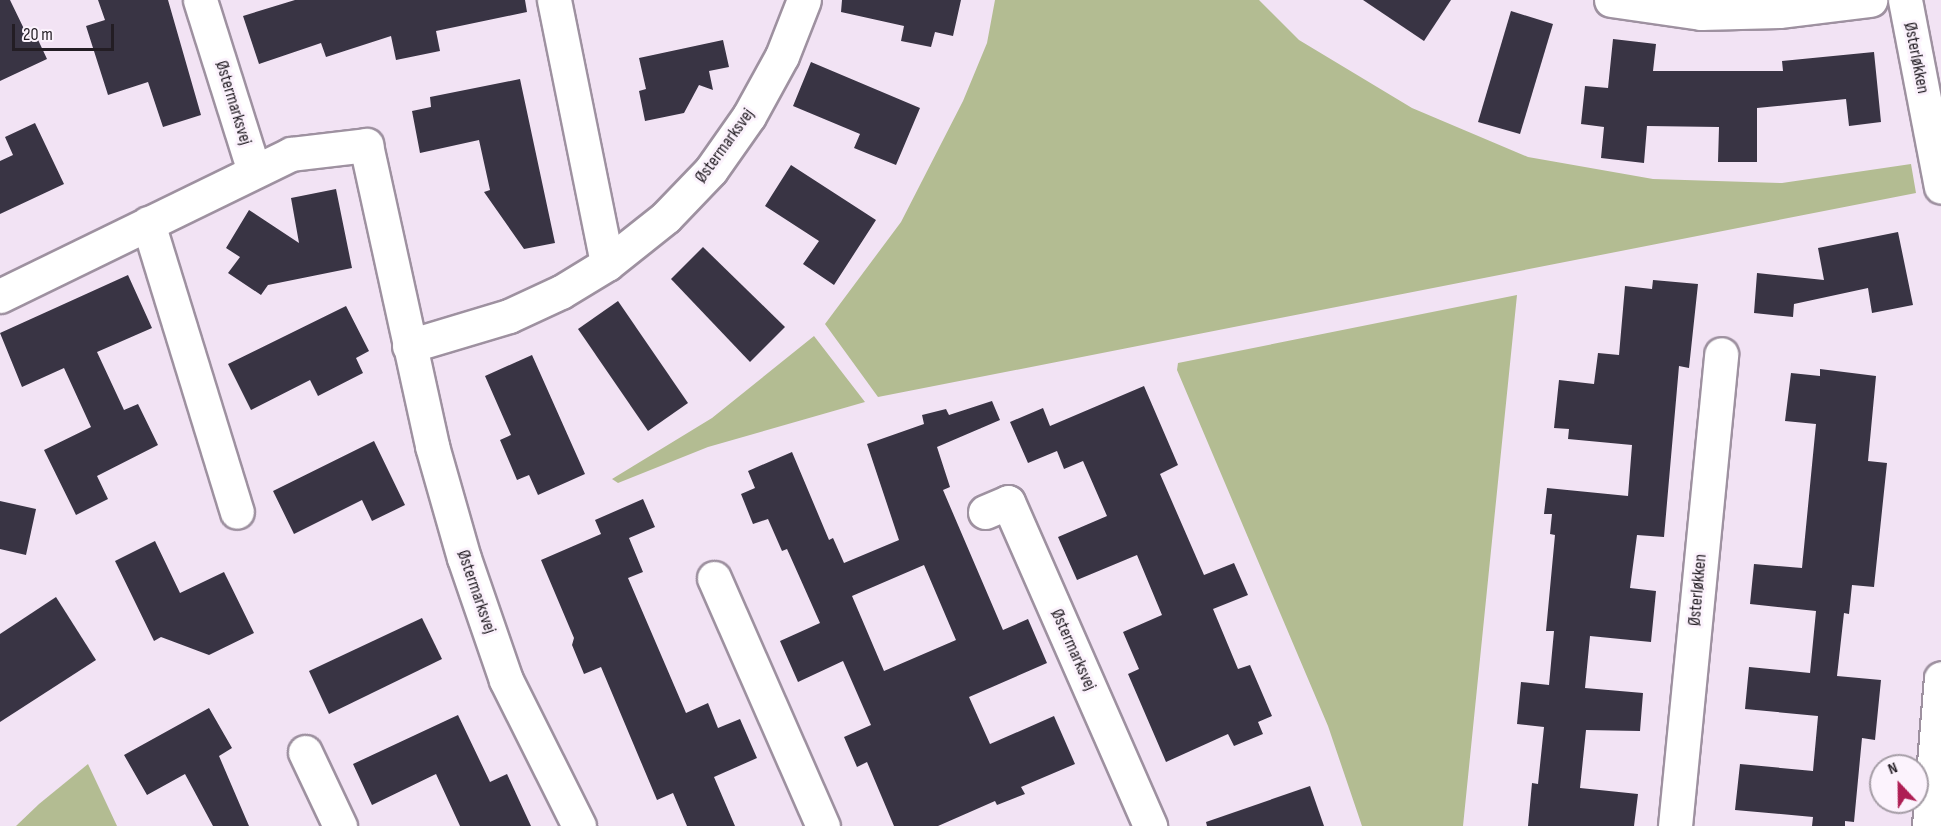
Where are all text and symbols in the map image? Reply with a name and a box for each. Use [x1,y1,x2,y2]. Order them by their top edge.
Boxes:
scale bar [15,12,117,50]
street label: Østerløkken [1899,20,1933,96]
text: 20 m [23,24,53,45]
street label: Østermarksvej [210,58,256,148]
street label: Østermarksvej [691,104,759,188]
street label: Østermarksvej [452,547,500,637]
street label: Østerløkken [1684,553,1712,627]
street label: Østermarksvej [1045,606,1101,694]
north arrow [1869,754,1929,814]
text: N [1885,758,1900,779]

